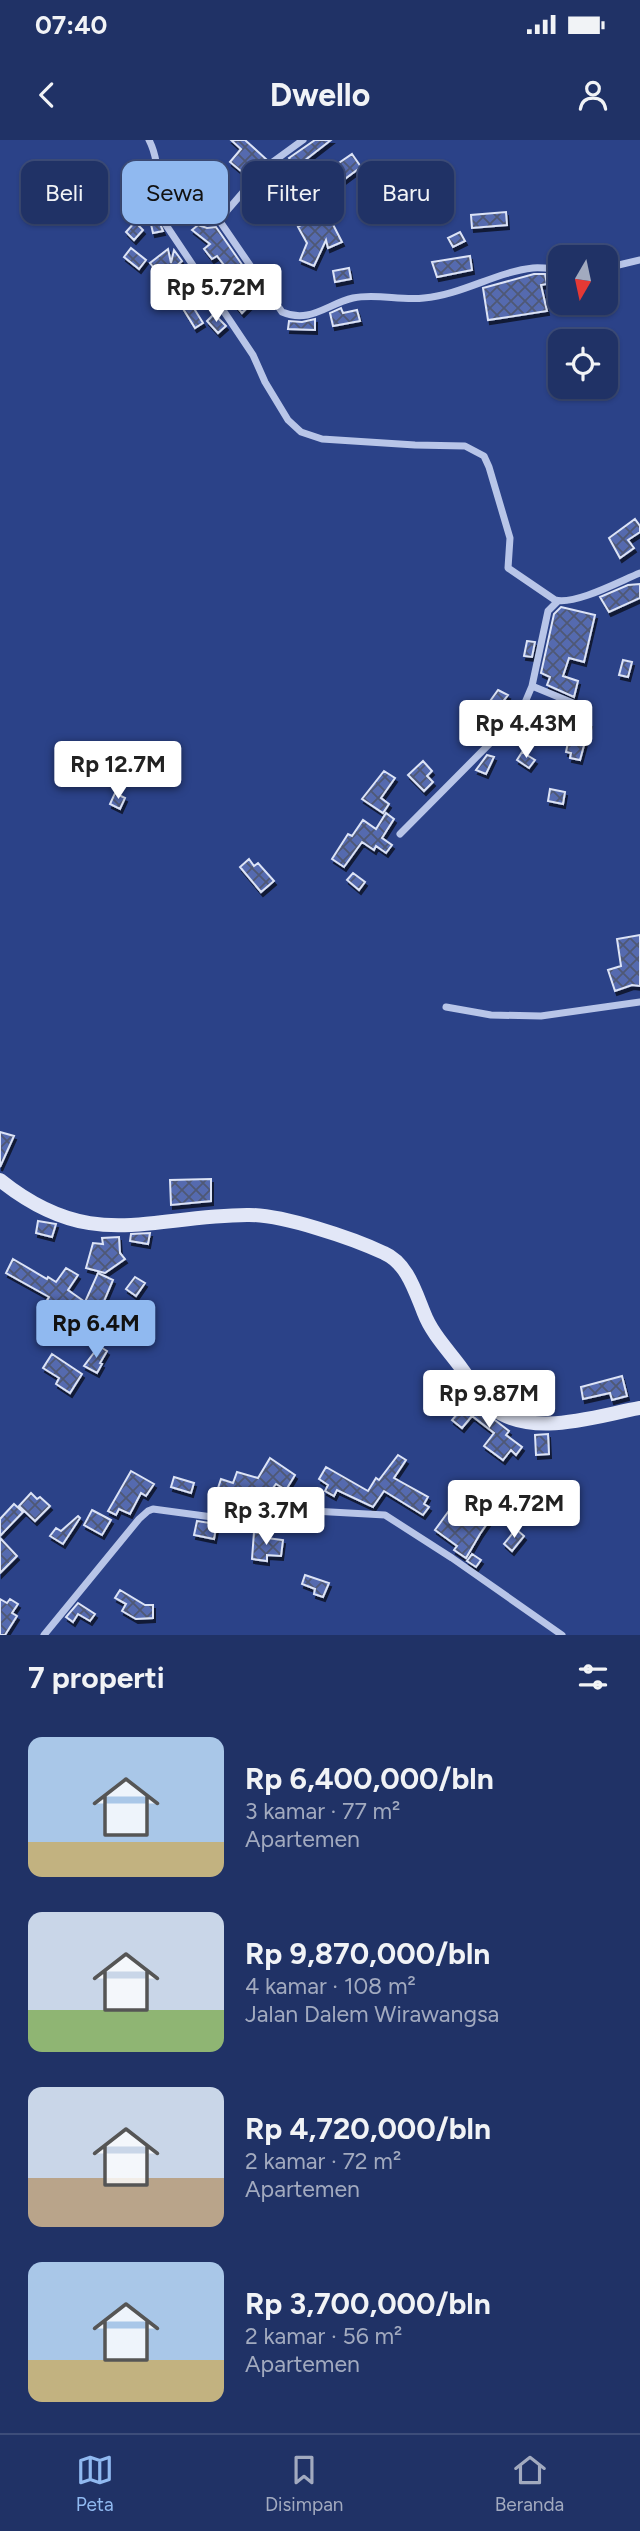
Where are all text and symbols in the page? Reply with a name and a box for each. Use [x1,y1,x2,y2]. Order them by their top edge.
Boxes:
text: 07:40 [35,9,107,41]
icon: back [28,76,66,114]
text: Dwello [270,76,370,114]
icon: person [574,76,612,114]
chip: Beli [21,161,108,224]
chip: Sewa [122,161,228,224]
chip: Filter [242,161,344,224]
chip: Baru [358,161,454,224]
north arrow [548,245,618,315]
map controls [548,245,618,399]
pin: Rp 5.72M [144,264,288,324]
text: Rp 5.72M [166,273,266,301]
button: locate [548,329,618,399]
pin: Rp 4.43M [454,700,598,760]
text: Rp 4.43M [475,709,577,737]
pin: Rp 12.7M [46,742,190,801]
text: Rp 12.7M [70,750,166,778]
pin: Rp 6.4M [31,1300,161,1360]
text: Rp 6.4M [52,1309,140,1337]
pin: Rp 9.87M [417,1370,561,1430]
text: Rp 9.87M [439,1379,539,1407]
pin: Rp 4.72M [442,1480,586,1540]
pin: Rp 3.7M [201,1488,331,1547]
text: Rp 4.72M [464,1489,564,1517]
text: Rp 3.7M [223,1496,309,1524]
icon: filters [574,1658,612,1696]
text: 7 properti [28,1659,165,1696]
text: Rp 6,400,000/bln [245,1760,494,1797]
icon: home [84,1765,168,1849]
text: 3 kamar · 77 m² [245,1797,400,1825]
text: Apartemen [245,1825,360,1853]
text: Rp 9,870,000/bln [245,1935,490,1972]
icon: home [84,1940,168,2024]
text: 4 kamar · 108 m² [245,1972,416,2000]
text: Jalan Dalem Wirawangsa [245,2000,499,2028]
text: Rp 4,720,000/bln [245,2110,491,2147]
icon: home [84,2115,168,2199]
text: 2 kamar · 72 m² [245,2147,401,2175]
text: Apartemen [245,2175,360,2203]
text: Rp 3,700,000/bln [245,2285,491,2322]
icon: home [84,2290,168,2374]
text: 2 kamar · 56 m² [245,2322,402,2350]
text: Apartemen [245,2350,360,2378]
tab: Peta [76,2451,114,2516]
tab: Disimpan [265,2451,343,2516]
tab: Beranda [495,2451,564,2516]

